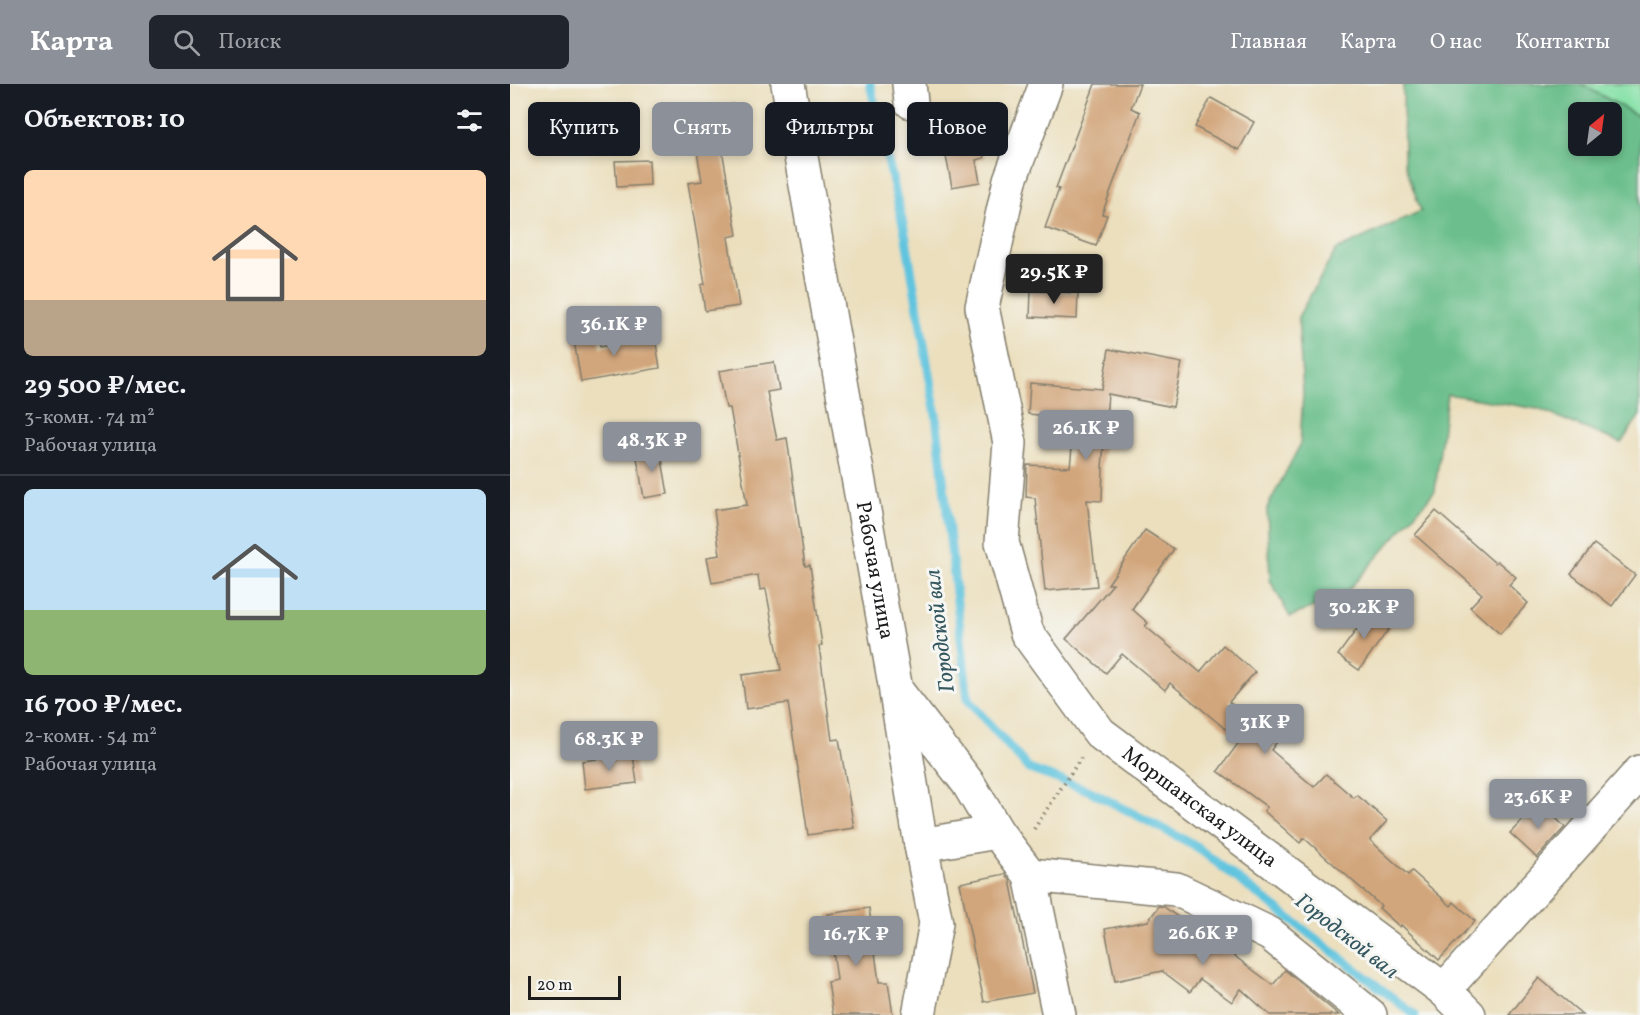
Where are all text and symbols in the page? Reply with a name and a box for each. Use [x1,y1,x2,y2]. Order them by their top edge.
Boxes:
search box [149,15,569,69]
text: Карта [30,23,113,62]
icon: search [170,26,203,59]
text: Поиск [218,27,281,58]
text: Главная [1230,28,1307,57]
text: Карта [1340,28,1397,57]
text: О нас [1430,28,1482,57]
text: Контакты [1515,28,1610,57]
text: Объектов: 10 [24,102,185,138]
chip: Купить [528,102,640,156]
chip: Снять [652,102,753,156]
chip: Фильтры [765,102,895,156]
chip: Новое [907,102,1008,156]
north arrow [1568,102,1622,156]
map controls [1568,102,1622,156]
icon: filters [453,104,486,137]
icon: home [201,209,309,317]
pin: 29.5K ₽ [999,254,1109,305]
text: 29.5K ₽ [1020,259,1088,287]
pin: 36.1K ₽ [559,306,669,357]
text: 36.1K ₽ [580,311,648,339]
text: 29 500 ₽/мес. [24,368,187,404]
text: 3-комн. · 74 m² [24,404,155,432]
pin: 26.1K ₽ [1031,410,1141,461]
text: 26.1K ₽ [1052,415,1120,443]
pin: 48.3K ₽ [597,422,707,473]
text: 48.3K ₽ [617,427,687,455]
text: Рабочая улица [24,432,157,460]
street label: Рабочая улица [848,499,901,642]
icon: home [201,528,309,636]
water label: Городской вал [918,568,964,694]
pin: 30.2K ₽ [1309,589,1419,640]
text: 30.2K ₽ [1329,594,1399,622]
text: 16 700 ₽/мес. [24,687,183,723]
pin: 31K ₽ [1223,704,1307,755]
text: 31K ₽ [1240,709,1290,737]
pin: 68.3K ₽ [554,721,664,772]
text: 2-комн. · 54 m² [24,723,157,751]
text: 68.3K ₽ [574,726,644,754]
street label: Моршанская улица [1116,740,1283,875]
text: Рабочая улица [24,751,157,779]
pin: 23.6K ₽ [1483,779,1593,830]
text: 23.6K ₽ [1503,784,1573,812]
water label: Городской вал [1288,887,1404,987]
pin: 26.6K ₽ [1148,915,1258,966]
pin: 16.7K ₽ [801,916,911,967]
text: 26.6K ₽ [1168,920,1238,948]
text: 16.7K ₽ [823,921,889,949]
scale bar [528,973,621,1000]
text: 20 m [537,975,572,997]

